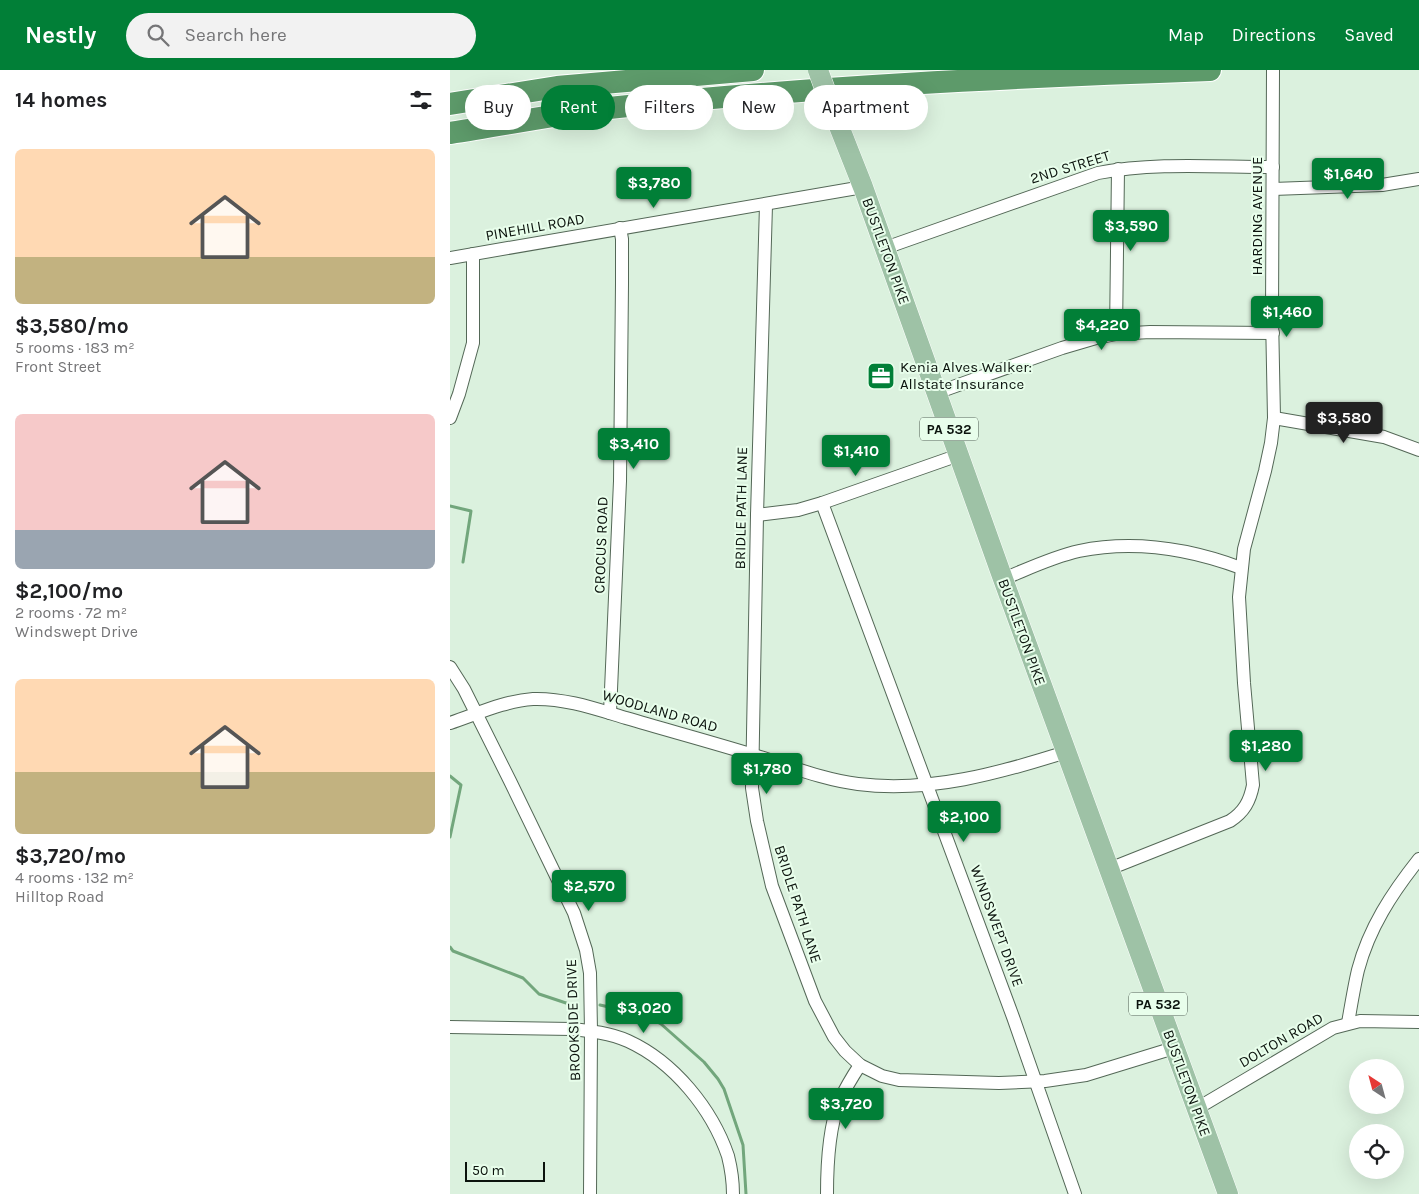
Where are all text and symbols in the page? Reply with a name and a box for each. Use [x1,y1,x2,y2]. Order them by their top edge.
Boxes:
search box [126,13,476,58]
text: Nestly [25,21,96,49]
icon: search [144,21,172,49]
text: Search here [184,24,287,46]
text: Map [1168,24,1204,46]
text: Directions [1232,24,1316,46]
text: Saved [1344,24,1394,46]
chip: Buy [465,85,531,130]
chip: Rent [541,85,615,130]
chip: Filters [625,85,713,130]
chip: New [723,85,794,130]
chip: Apartment [804,85,928,130]
icon: filters [407,86,435,114]
text: 14 homes [15,88,107,112]
street label: 2ND STREET [1028,146,1113,188]
street label: HARDING AVENUE [1248,157,1266,275]
pin: $1,640 [1307,158,1389,200]
text: $1,640 [1323,164,1373,183]
pin: $3,780 [613,166,695,209]
text: $3,780 [627,173,681,192]
icon: home [180,182,270,272]
street label: BUSTLETON PIKE [858,195,914,307]
street label: PINEHILL ROAD [484,209,586,245]
pin: $3,590 [1090,210,1172,252]
text: $3,590 [1104,216,1158,235]
pin: $1,460 [1246,296,1328,338]
text: $1,460 [1262,302,1312,321]
pin: $4,220 [1061,308,1143,351]
text: $3,580/mo [15,314,129,338]
text: $4,220 [1075,315,1129,334]
text: 5 rooms · 183 m² [15,338,135,357]
text: Front Street [15,357,101,376]
place label: Kenia Alves Walker: Allstate Insurance [900,358,1032,393]
office icon: Kenia Alves Walker: Allstate Insurance [866,361,896,391]
pin: $3,580 [1303,402,1385,444]
text: $3,580 [1317,408,1371,427]
road number: PA 532 [920,418,978,440]
pin: $3,410 [593,428,675,470]
text: $3,410 [609,434,659,453]
pin: $1,410 [815,434,897,477]
text: $1,410 [833,441,879,460]
street label: BRIDLE PATH LANE [731,446,751,570]
icon: home [180,447,270,537]
street label: CROCUS ROAD [590,496,612,594]
street label: BUSTLETON PIKE [994,576,1050,688]
text: $2,100/mo [15,579,123,603]
text: 2 rooms · 72 m² [15,603,127,622]
text: Windswept Drive [15,622,138,641]
street label: WOODLAND ROAD [600,686,720,736]
icon: home [180,712,270,802]
pin: $1,280 [1225,730,1307,772]
text: $1,280 [1241,736,1291,755]
pin: $1,780 [726,752,808,795]
text: $1,780 [742,759,792,778]
pin: $2,100 [923,800,1005,843]
text: $2,100 [939,807,989,826]
street label: BRIDLE PATH LANE [770,843,826,965]
text: $3,720/mo [15,844,126,868]
street label: WINDSWEPT DRIVE [967,863,1027,989]
text: 4 rooms · 132 m² [15,868,134,887]
pin: $2,570 [548,870,630,912]
text: $2,570 [563,876,615,895]
text: Hilltop Road [15,887,104,906]
street label: BROOKSIDE DRIVE [562,959,584,1081]
pin: $3,020 [603,992,685,1034]
road number: PA 532 [1129,992,1187,1016]
text: $3,020 [617,998,671,1017]
street label: DOLTON ROAD [1236,1009,1326,1071]
street label: BUSTLETON PIKE [1159,1027,1215,1139]
north arrow [1349,1059,1404,1114]
map controls [1349,1059,1404,1179]
pin: $3,720 [805,1088,887,1130]
text: $3,720 [820,1094,872,1113]
button: locate [1349,1124,1404,1179]
scale bar [465,1159,545,1182]
text: 50 m [472,1162,505,1179]

